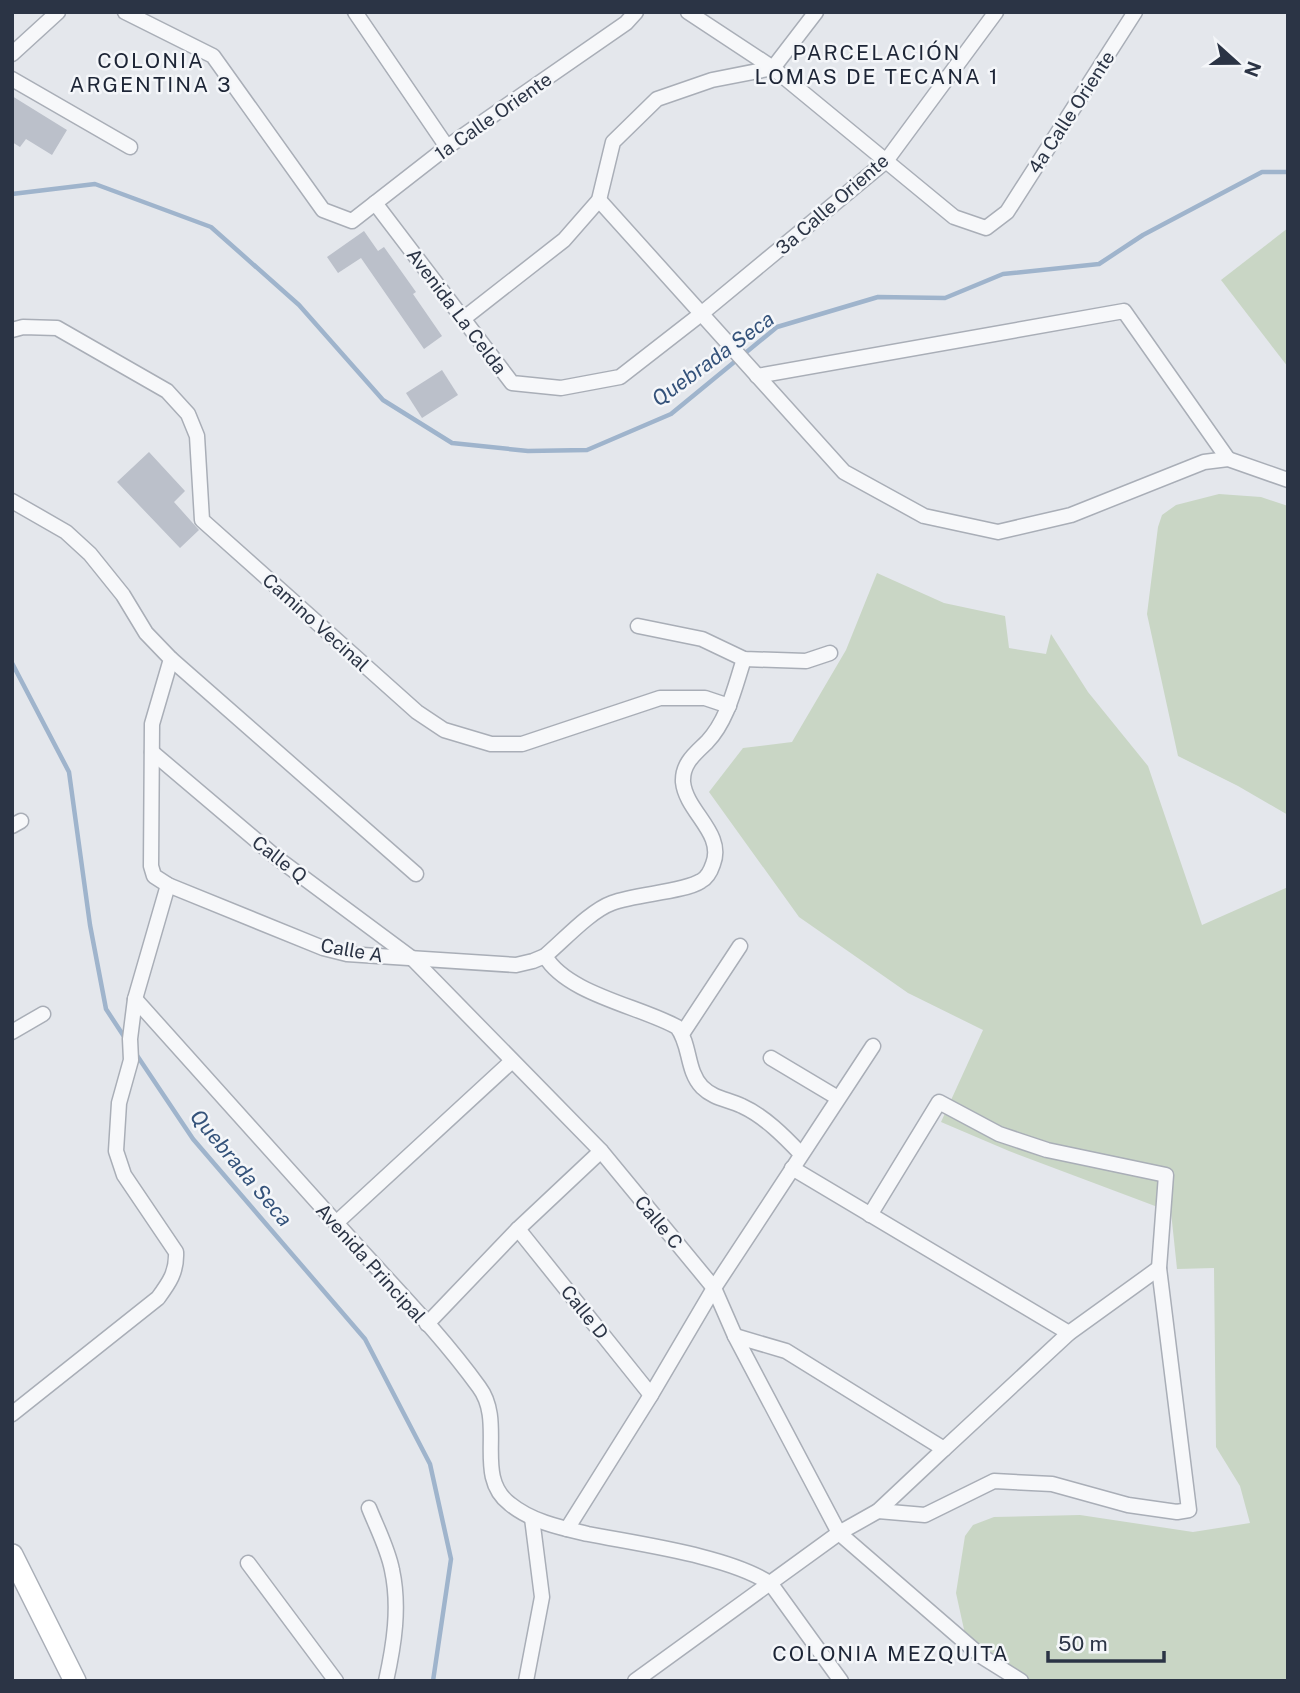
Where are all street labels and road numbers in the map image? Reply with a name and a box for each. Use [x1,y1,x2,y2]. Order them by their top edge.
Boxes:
street label: 4a Calle Oriente [1023,47,1119,177]
street label: 1a Calle Oriente [430,68,556,164]
street label: 3a Calle Oriente [771,149,893,259]
street label: Avenida La Celda [403,244,511,378]
street label: Camino Vecinal [258,569,374,675]
street label: Calle Q [248,831,312,887]
street label: Calle A [319,934,385,966]
street label: Calle C [630,1191,688,1253]
street label: Avenida Principal [312,1199,430,1327]
street label: Calle D [557,1281,613,1343]

